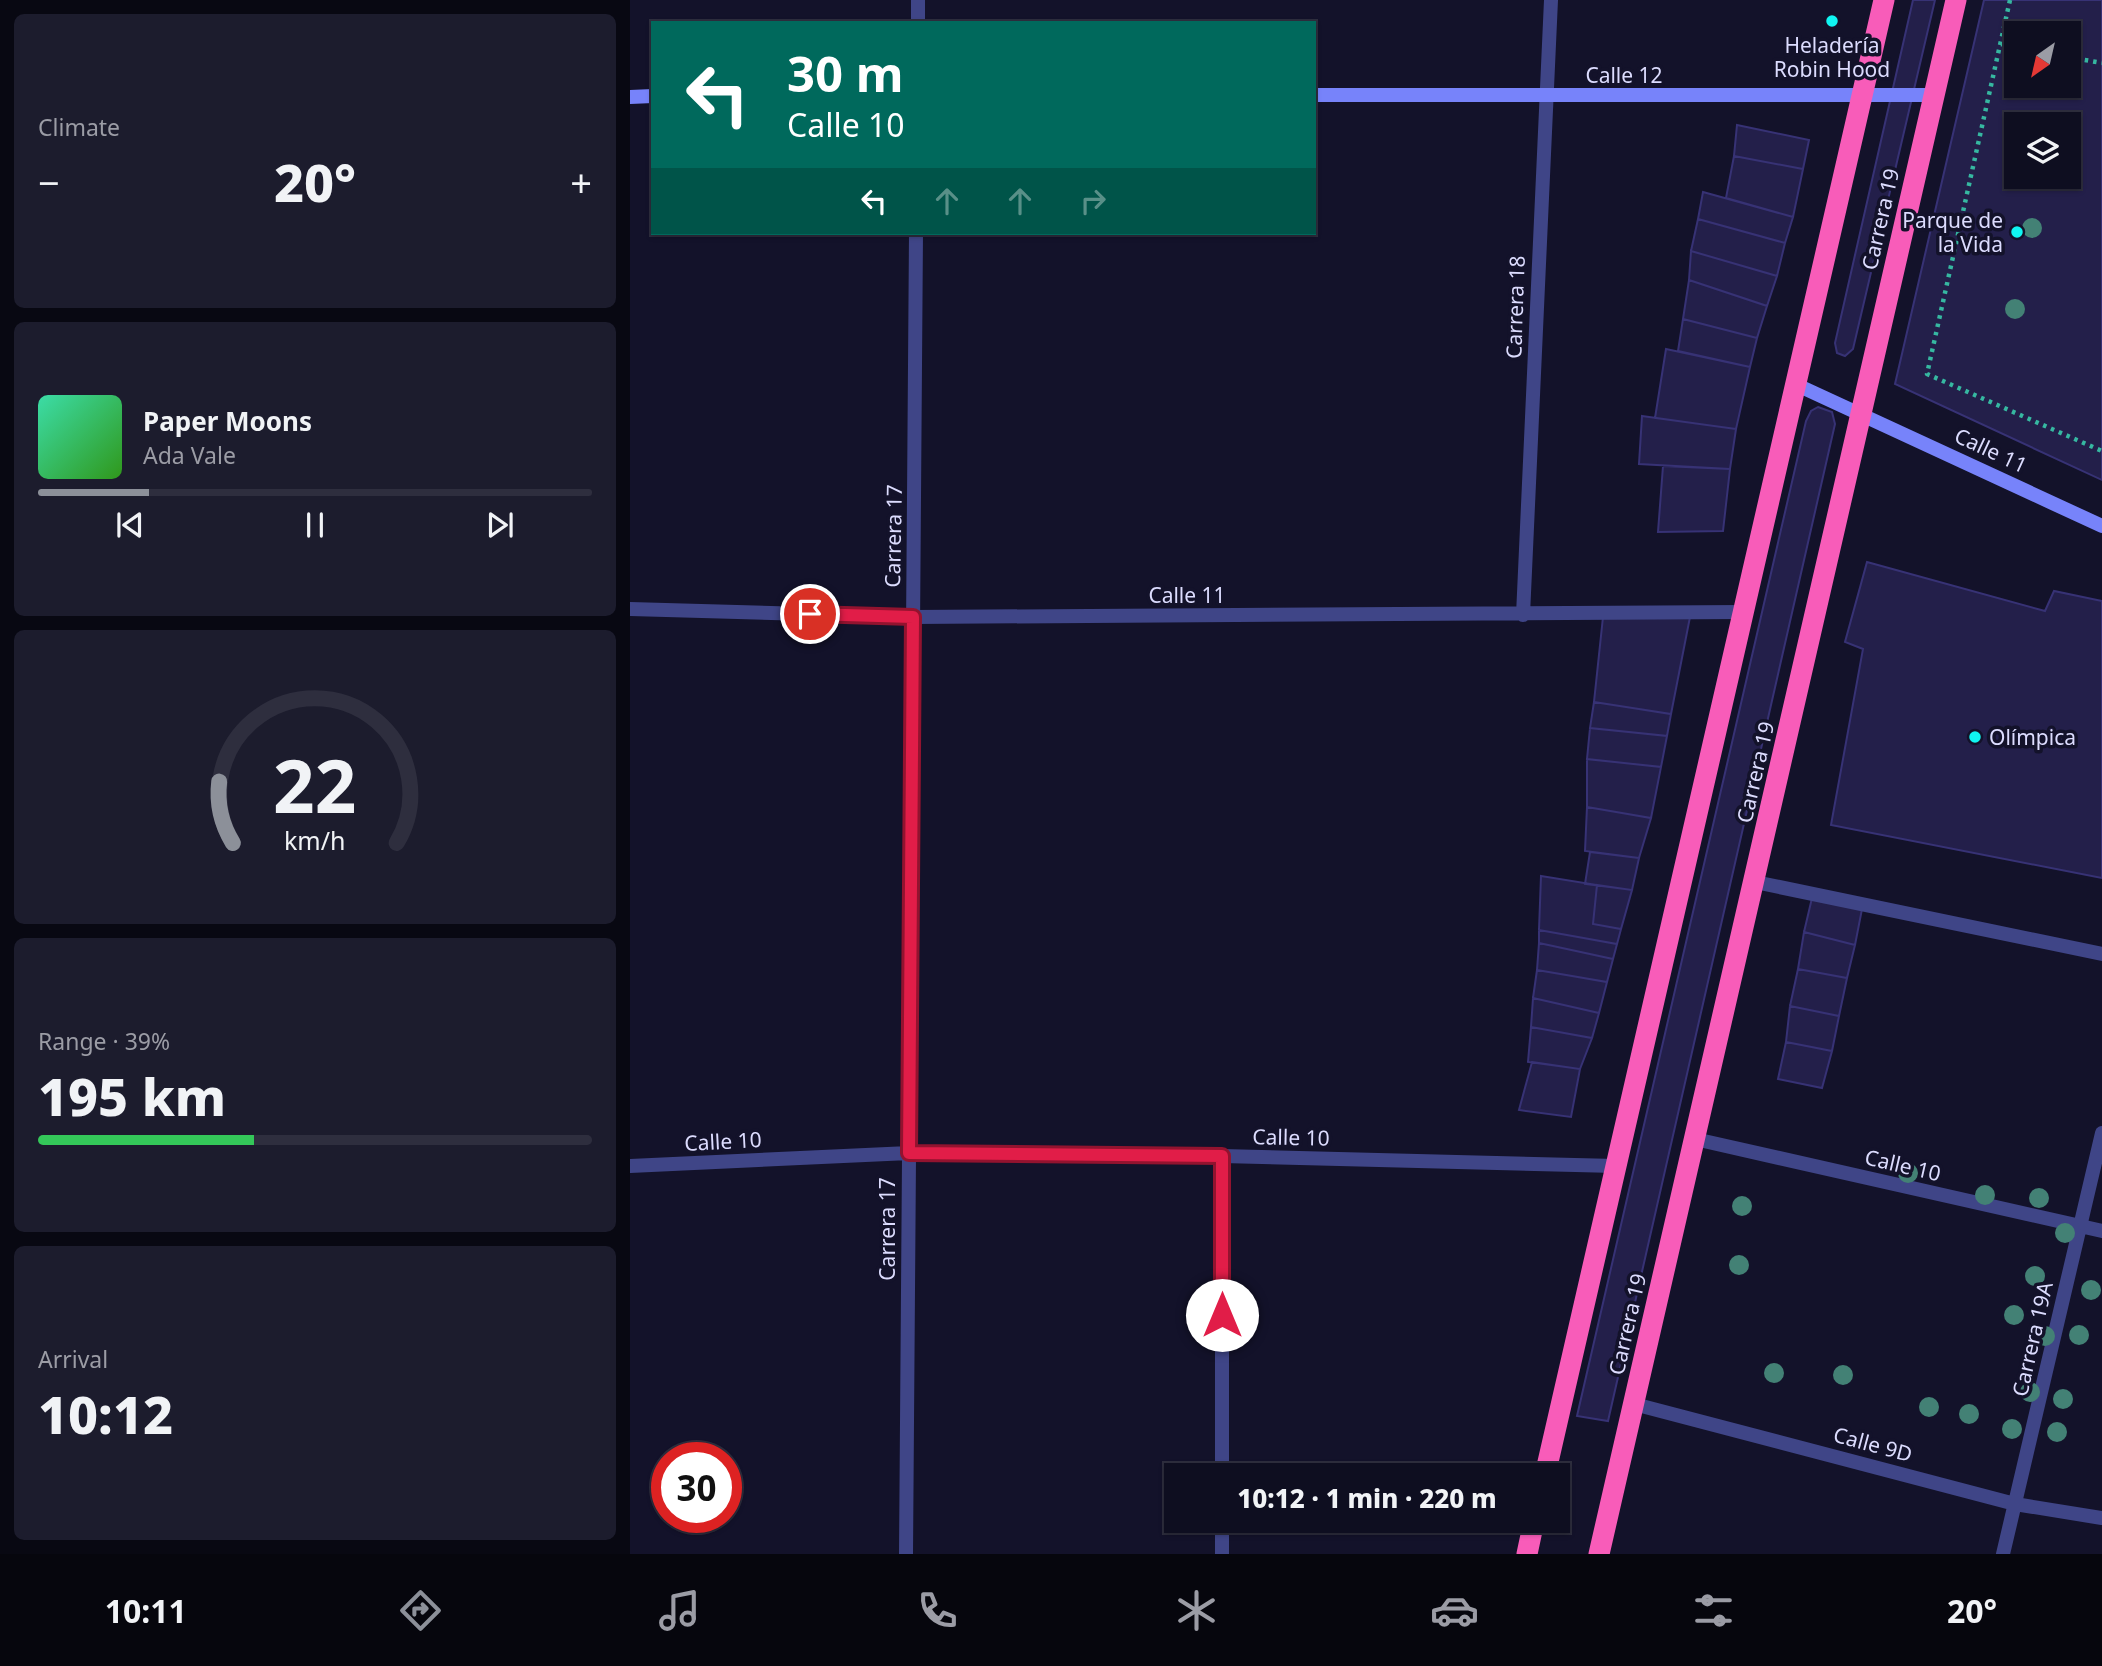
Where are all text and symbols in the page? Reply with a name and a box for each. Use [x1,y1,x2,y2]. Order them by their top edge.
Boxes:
marker: Heladería Robin Hood [1824,13,1840,29]
north arrow [2004,21,2081,98]
map controls [2004,21,2081,189]
place label: Heladería Robin Hood [1774,31,1890,83]
text: 30 m [787,40,904,106]
icon: left [672,49,763,140]
street label: Calle 12 [1585,61,1663,89]
text: Calle 10 [787,103,905,146]
text: Climate [38,111,120,143]
button: layers [2004,112,2081,189]
text: 20° [274,146,356,217]
text: − [38,156,60,208]
text: + [570,156,592,208]
street label: Carrera 19 [1855,166,1905,272]
icon: left [855,182,893,220]
icon: ahead [928,182,966,220]
icon: ahead [1001,182,1039,220]
icon: right [1074,182,1112,220]
place label: Parque de la Vida [1902,206,2003,258]
marker: Parque de la Vida [2009,224,2025,240]
street label: Carrera 18 [1499,255,1531,359]
text: Paper Moons [143,403,312,439]
street label: Calle 11 [1950,421,2032,479]
text: Ada Vale [143,439,236,471]
street label: Carrera 17 [878,484,908,588]
icon: previous [111,506,149,544]
icon: pause [296,506,334,544]
icon: next [481,506,519,544]
street label: Calle 11 [1148,581,1226,609]
pin [780,584,840,644]
icon: arrive [791,595,829,633]
street label: Carrera 19 [1730,719,1780,825]
place label: Olímpica [1989,723,2076,751]
marker: Olímpica [1967,729,1983,745]
text: 22 [273,735,357,834]
text: km/h [284,823,346,857]
text: Range · 39% [38,1025,170,1057]
text: 195 km [38,1060,226,1131]
street label: Calle 10 [1252,1122,1330,1152]
street label: Calle 10 [684,1125,762,1157]
street label: Calle 10 [1862,1143,1944,1187]
street label: Carrera 17 [873,1177,901,1281]
street label: Carrera 19 [1602,1271,1652,1377]
position arrow [1185,1278,1259,1352]
street label: Carrera 19A [2005,1278,2059,1399]
text: Arrival [38,1343,108,1375]
text: 10:12 [38,1378,173,1449]
street label: Calle 9D [1830,1420,1916,1468]
speed limit sign: 30 [651,1442,742,1533]
text: 10:12 · 1 min · 220 m [1237,1480,1497,1516]
icon: directions [396,1586,445,1635]
icon: music [655,1586,704,1635]
icon: phone [913,1586,962,1635]
icon: climate [1172,1586,1221,1635]
icon: car [1430,1586,1479,1635]
icon: filters [1689,1586,1738,1635]
text: 10:11 [105,1589,187,1632]
text: 20° [1947,1589,1997,1632]

